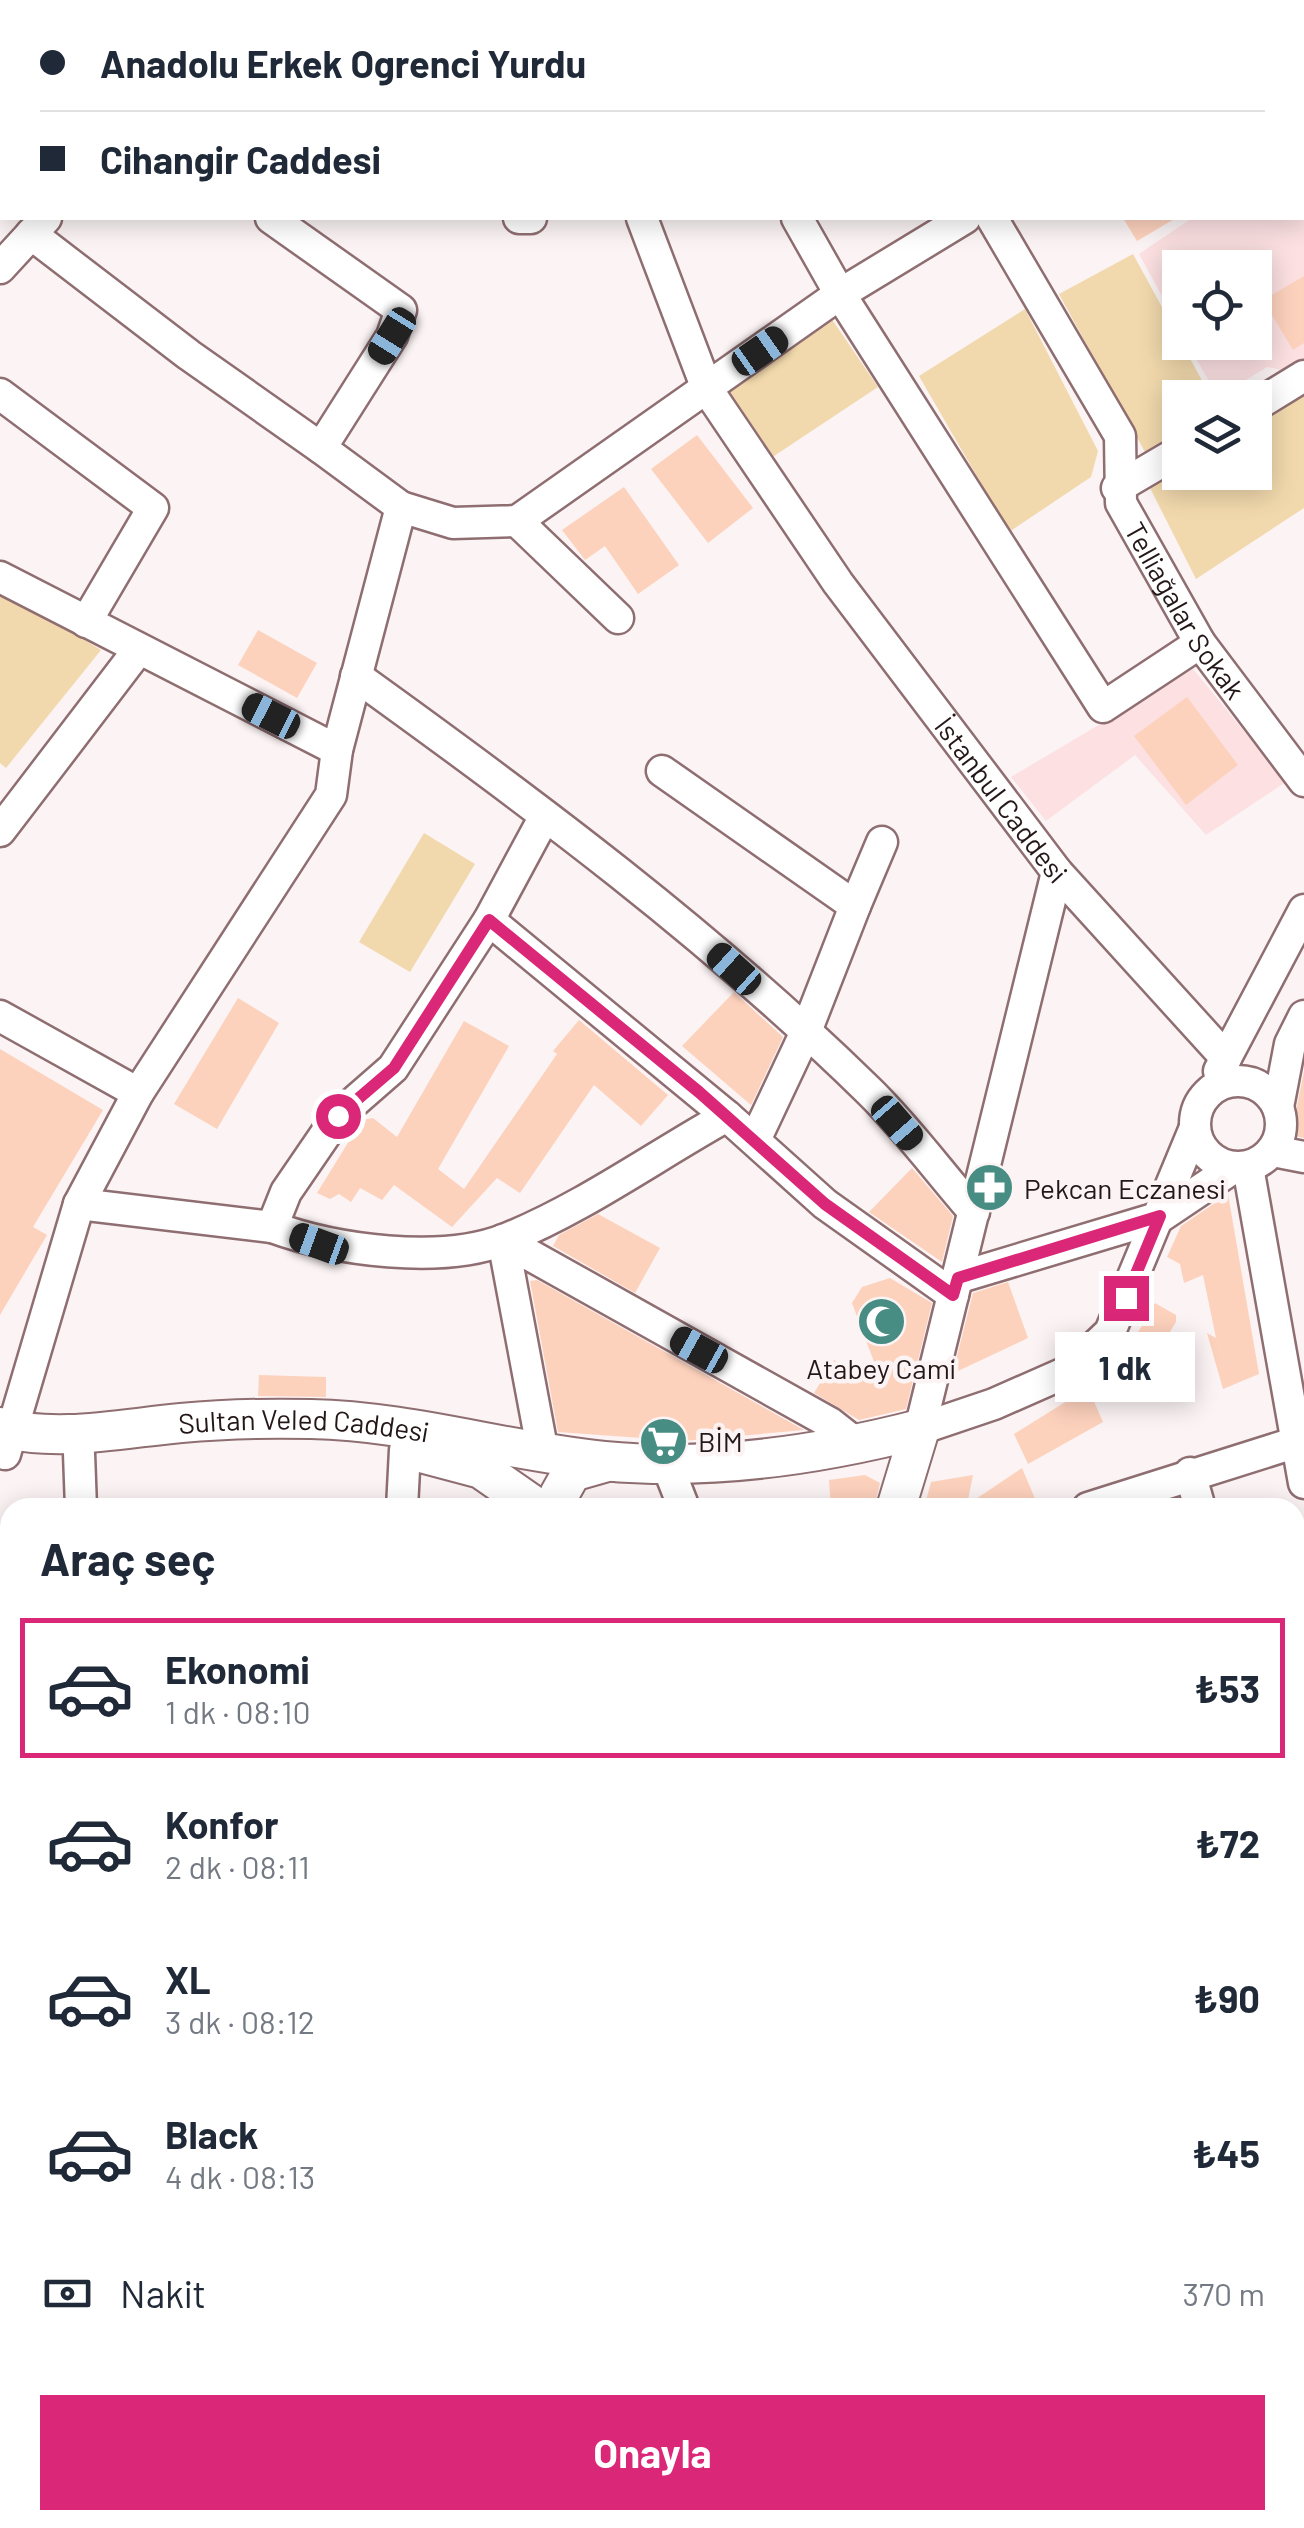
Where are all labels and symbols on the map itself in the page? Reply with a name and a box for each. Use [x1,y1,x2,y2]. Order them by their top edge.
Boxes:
car [363,303,421,369]
car [727,322,793,380]
street label: Telliağalar Sokak [1118,516,1253,705]
car [237,689,305,743]
street label: İstanbul Caddesi [928,710,1075,889]
car [702,938,766,1000]
car [866,1091,928,1155]
route start [316,1094,361,1139]
pharmacy icon: Pekcan Eczanesi [963,1162,1015,1214]
place label: Pekcan Eczanesi [1024,1171,1225,1205]
car [286,1220,352,1268]
route end [1104,1276,1149,1321]
mosque icon: Atabey Cami [855,1295,907,1347]
car [665,1322,733,1378]
callout: 1 dk [1056,1333,1196,1403]
place label: Atabey Cami [806,1351,956,1385]
street label: Sultan Veled Caddesi [177,1402,431,1449]
supermarket icon: BİM [637,1415,689,1467]
place label: BİM [698,1424,743,1458]

